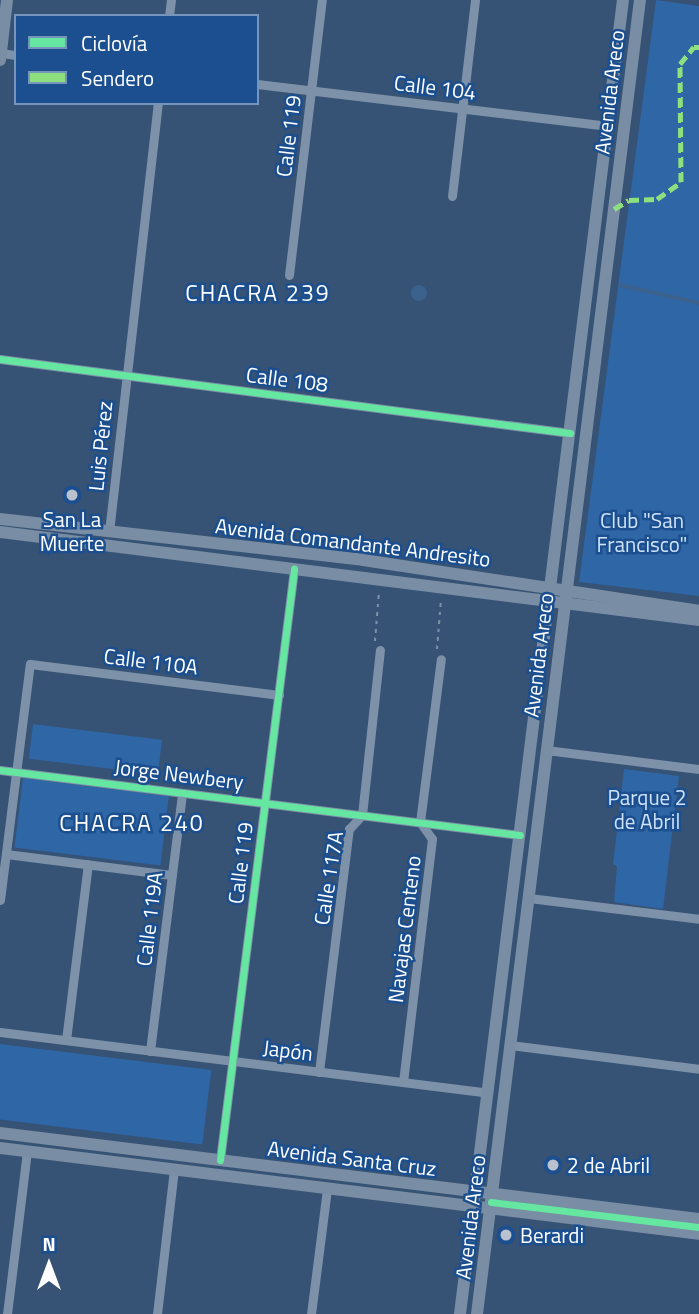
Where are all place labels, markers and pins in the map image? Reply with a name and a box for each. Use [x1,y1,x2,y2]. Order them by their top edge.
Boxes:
marker: San La Muerte [64,487,80,503]
place label: San La Muerte [40,506,104,556]
place label: 2 de Abril [567,1152,650,1178]
marker: 2 de Abril [545,1157,561,1173]
place label: Berardi [520,1222,584,1248]
marker: Berardi [498,1227,514,1243]

